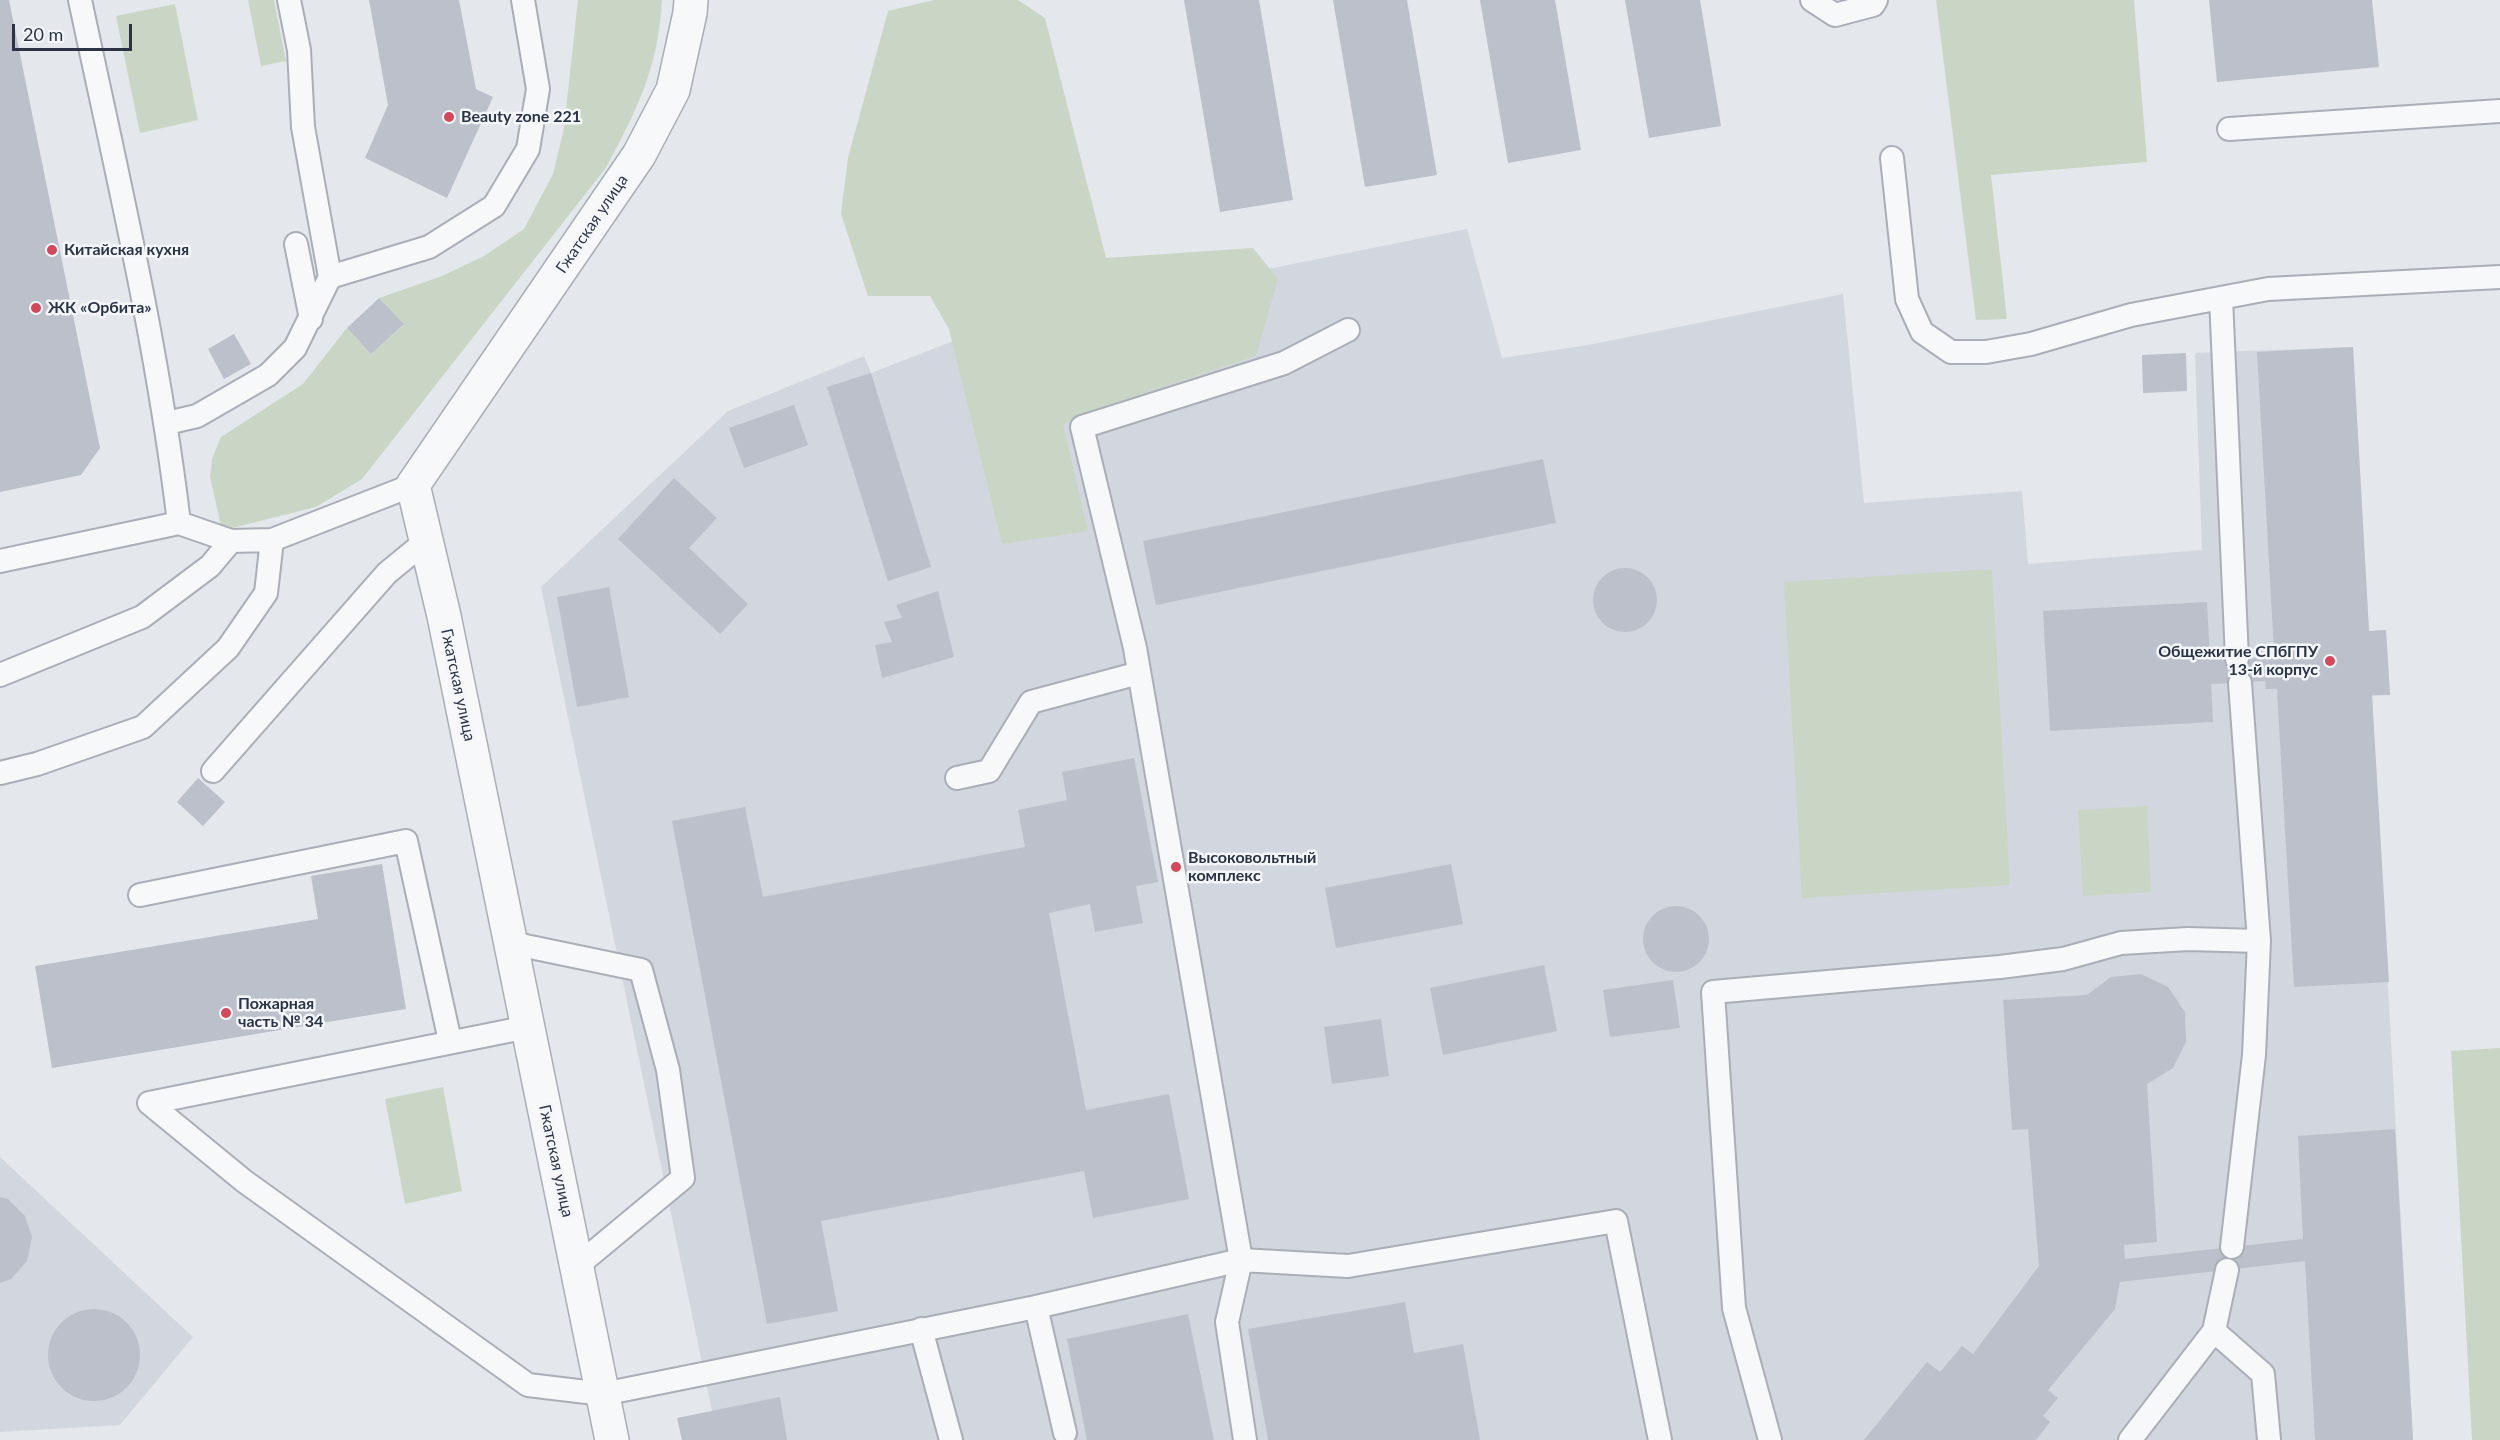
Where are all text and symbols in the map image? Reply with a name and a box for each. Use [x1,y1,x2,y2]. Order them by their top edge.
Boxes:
scale bar [15,12,135,50]
text: 20 m [23,23,63,45]
place label: Beauty zone 221 [461,107,581,127]
marker: Beauty zone 221 [442,110,456,124]
street label: Гжатская улица [552,171,632,277]
place label: Китайская кухня [64,240,189,260]
marker: Китайская кухня [45,243,59,257]
place label: ЖК «Орбита» [48,298,152,318]
marker: ЖК «Орбита» [29,301,43,315]
street label: Гжатская улица [437,627,479,743]
place label: Общежитие СПбГПУ 13-й корпус [2158,642,2318,680]
marker: Общежитие СПбГПУ 13-й корпус [2323,654,2337,668]
place label: Высоковольтный комплекc [1188,848,1316,886]
marker: Высоковольтный комплекc [1169,860,1183,874]
place label: Пожарная часть № 34 [238,994,323,1032]
marker: Пожарная часть № 34 [219,1006,233,1020]
street label: Гжатская улица [535,1103,577,1219]

